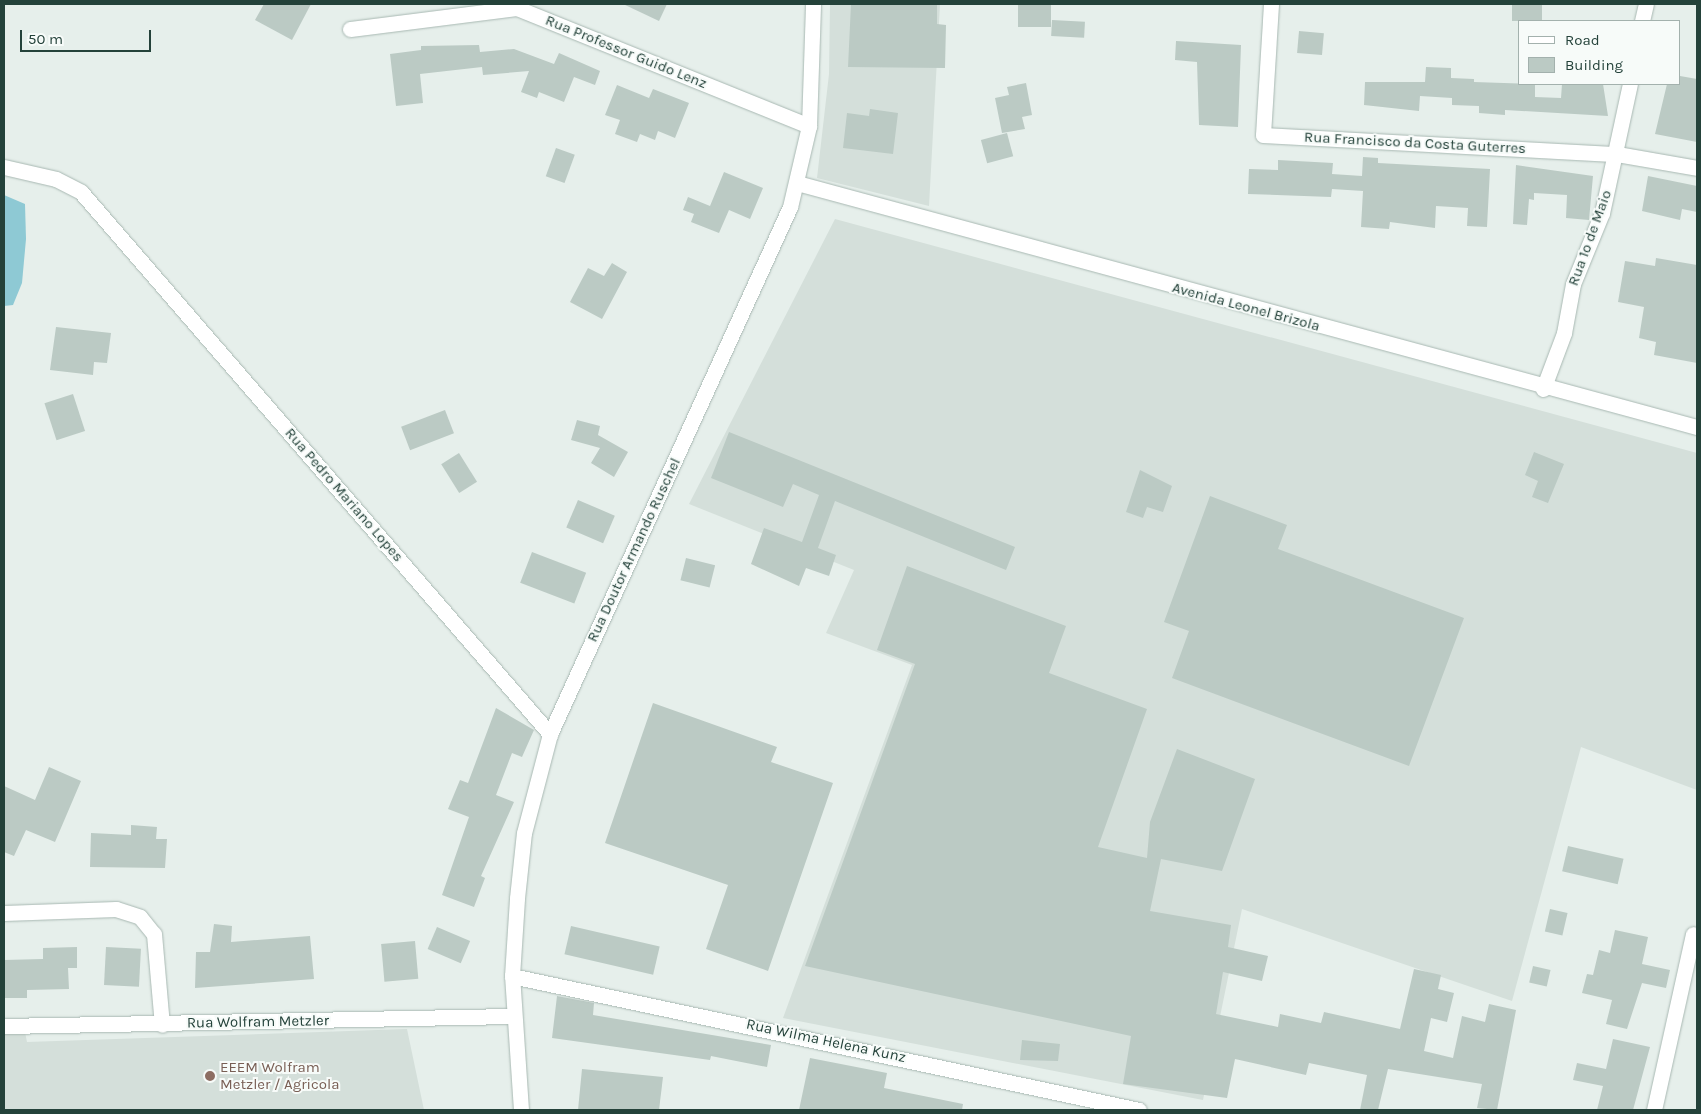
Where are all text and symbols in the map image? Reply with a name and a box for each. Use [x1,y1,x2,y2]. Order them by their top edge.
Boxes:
street label: Rua Professor Guido Lenz [543,11,709,93]
scale bar [22,20,154,52]
legend [1518,20,1681,85]
text: 50 m [28,30,63,48]
text: Road [1565,31,1600,49]
text: Building [1565,56,1623,74]
street label: Rua Francisco da Costa Guterres [1304,128,1526,158]
street label: Rua 1º de Maio [1564,188,1616,288]
street label: Avenida Leonel Brizola [1170,279,1322,335]
street label: Rua Pedro Mariano Lopes [281,424,407,566]
street label: Rua Doutor Armando Ruschel [583,455,685,645]
street label: Rua Wolfram Metzler [187,1012,329,1032]
street label: Rua Wilma Helena Kunz [744,1015,908,1067]
place label: EEEM Wolfram Metzler / Agricola [220,1058,339,1093]
marker: EEEM Wolfram Metzler / Agricola [204,1070,216,1082]

